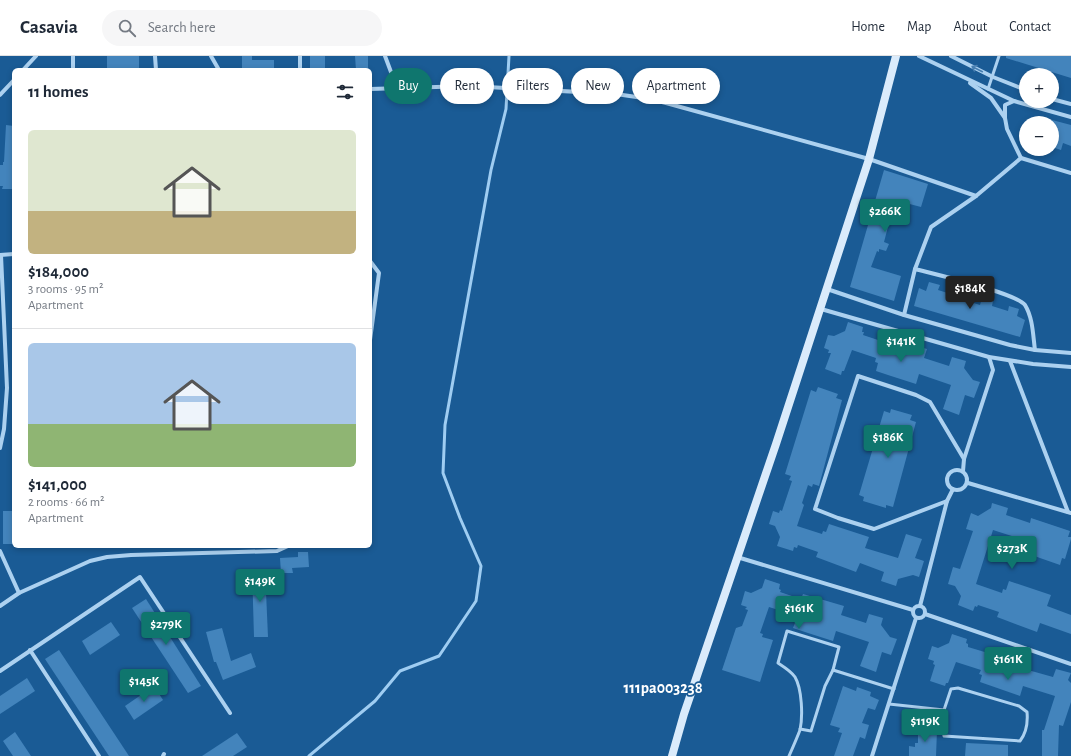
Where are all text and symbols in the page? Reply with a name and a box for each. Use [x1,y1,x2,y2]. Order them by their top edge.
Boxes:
search box [102,10,382,46]
icon: search [116,17,138,39]
text: Casavia [20,18,78,37]
text: Search here [148,20,216,35]
text: Home [851,20,885,34]
text: Map [907,20,931,34]
text: About [953,20,987,34]
text: Contact [1009,20,1051,34]
one-way arrow [972,65,984,72]
chip: Buy [384,68,432,104]
chip: Rent [440,68,494,104]
chip: Filters [502,68,563,104]
chip: New [571,68,624,104]
chip: Apartment [632,68,720,104]
map controls [1019,68,1059,156]
button: + [1019,68,1059,108]
icon: filters [334,81,356,103]
text: 11 homes [28,83,88,100]
button: − [1019,116,1059,156]
icon: home [156,156,228,228]
pin: $266K [857,199,913,233]
text: $266K [869,205,901,218]
text: $184,000 [28,263,89,280]
pin: $184K [942,276,998,310]
text: $184K [954,282,986,295]
text: 3 rooms · 95 m² [28,283,103,296]
text: Apartment [28,299,83,312]
pin: $141K [873,329,929,363]
text: $141K [886,335,916,348]
icon: home [156,369,228,441]
pin: $186K [860,425,916,459]
text: $186K [873,431,903,444]
text: $141,000 [28,476,87,493]
text: 2 rooms · 66 m² [28,496,105,509]
text: Apartment [28,512,83,525]
pin: $273K [984,536,1040,570]
text: $273K [997,542,1027,555]
pin: $149K [232,569,288,603]
text: $149K [245,575,275,588]
pin: $161K [771,596,827,630]
text: $161K [784,602,814,615]
pin: $279K [138,612,194,646]
text: $279K [150,618,182,631]
pin: $161K [980,647,1036,681]
text: $161K [993,653,1023,666]
pin: $145K [116,669,172,703]
text: $145K [129,675,159,688]
district label: 111pa003238 [623,680,703,696]
pin: $119K [897,709,953,743]
text: $119K [910,715,940,728]

